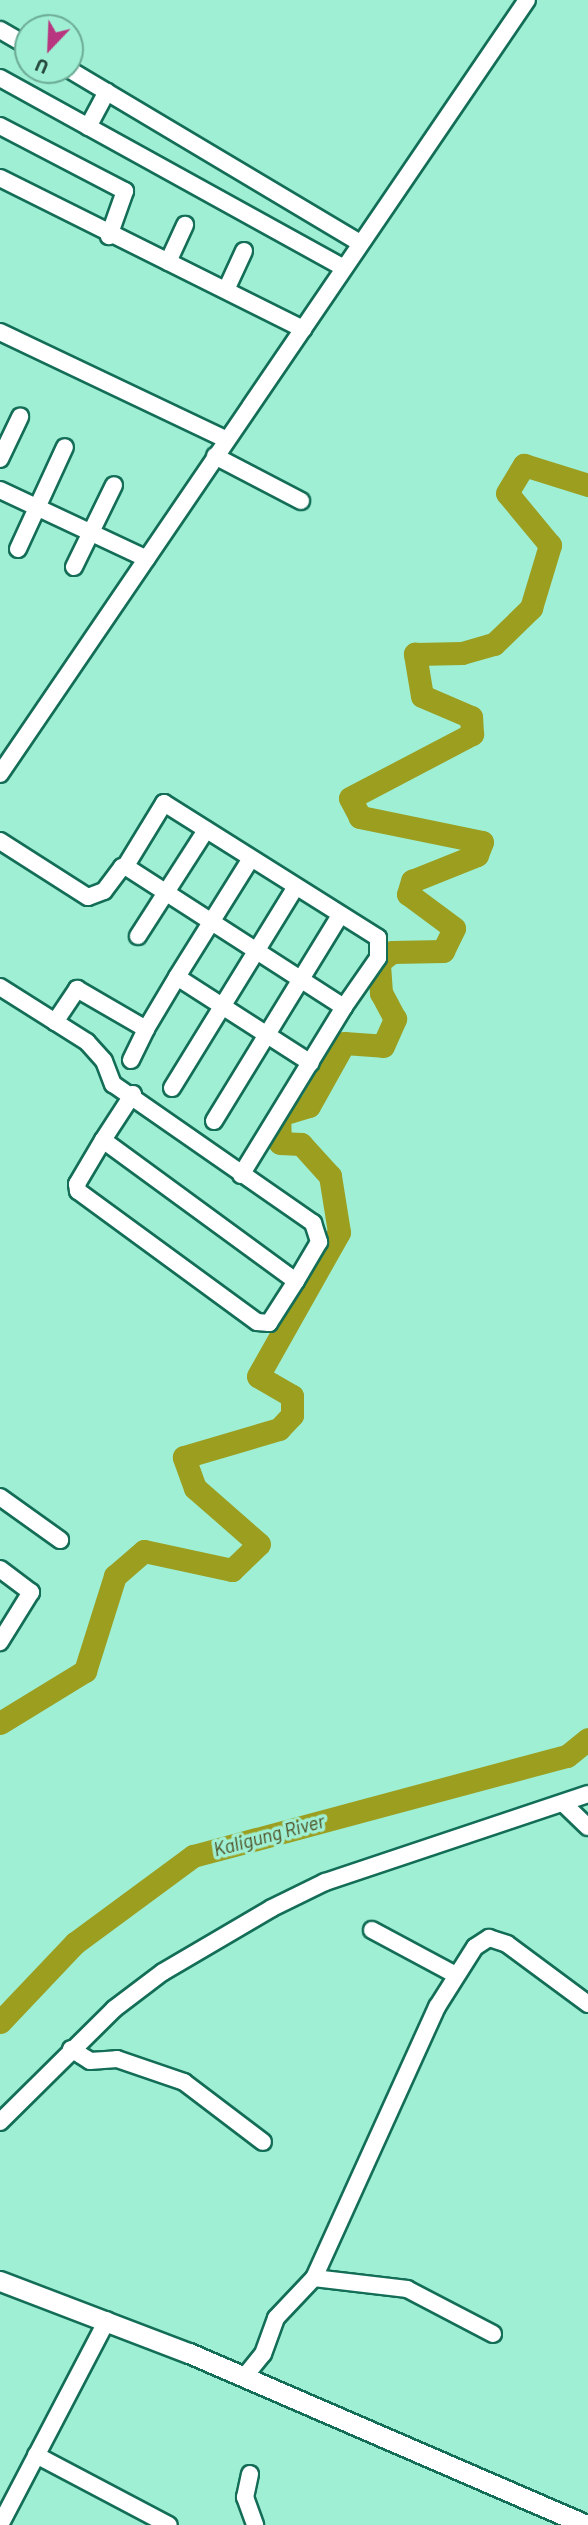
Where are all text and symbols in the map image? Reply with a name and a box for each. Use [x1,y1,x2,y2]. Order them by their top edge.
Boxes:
north arrow [14,14,84,84]
text: U [31,54,51,80]
water label: Kaligung River [211,1809,327,1861]

